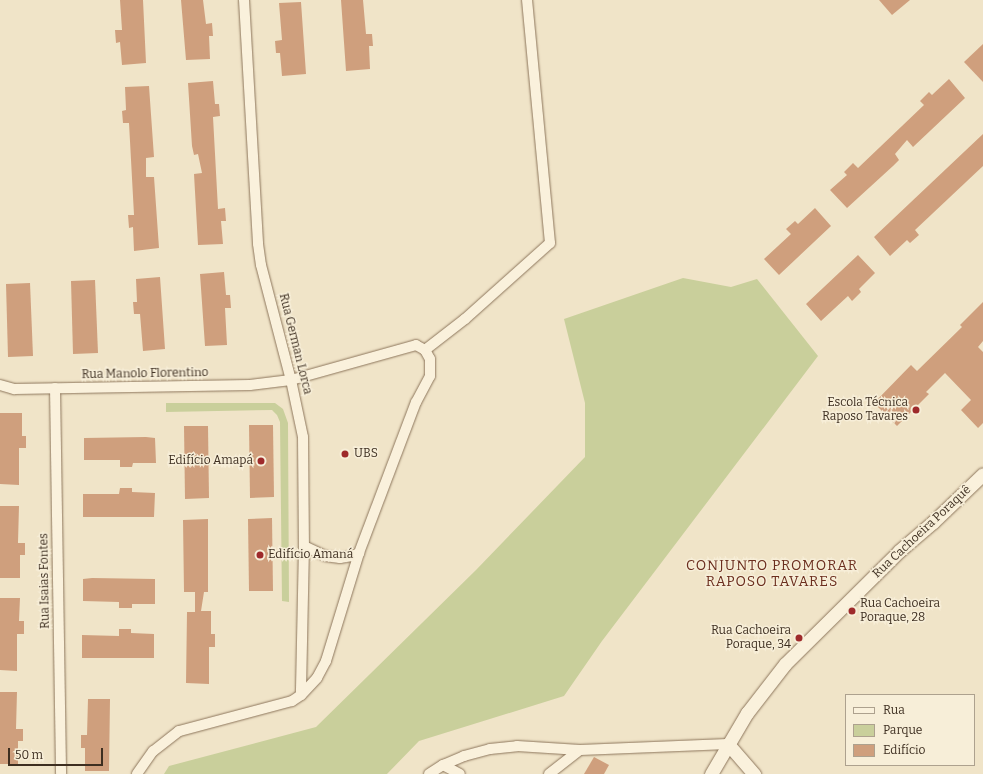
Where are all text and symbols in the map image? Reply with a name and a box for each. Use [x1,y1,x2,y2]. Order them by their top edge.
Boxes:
street label: Rua German Lorca [275,292,315,396]
street label: Rua Manolo Florentino [81,366,209,382]
place label: Escola Técnica Raposo Tavares [822,396,908,424]
marker: Escola Técnica Raposo Tavares [911,405,921,415]
place label: UBS [354,447,378,461]
marker: UBS [339,448,351,460]
place label: Edifício Amapá [168,454,253,468]
marker: Edifício Amapá [256,456,266,466]
street label: Rua Cachoeira Poraquê [870,483,974,581]
street label: Rua Isaias Fontes [37,533,53,629]
place label: Edifício Amaná [268,548,353,562]
marker: Edifício Amaná [255,550,265,560]
district label: CONJUNTO PROMORAR RAPOSO TAVARES [686,558,858,590]
place label: Rua Cachoeira Poraque, 28 [860,597,940,625]
marker: Rua Cachoeira Poraque, 28 [847,606,857,616]
place label: Rua Cachoeira Poraque, 34 [711,624,791,652]
marker: Rua Cachoeira Poraque, 34 [794,633,804,643]
legend [845,694,975,766]
text: Rua [883,703,905,717]
text: Parque [883,723,922,737]
scale bar [10,740,105,766]
text: Edifício [883,743,925,757]
text: 50 m [15,748,43,762]

